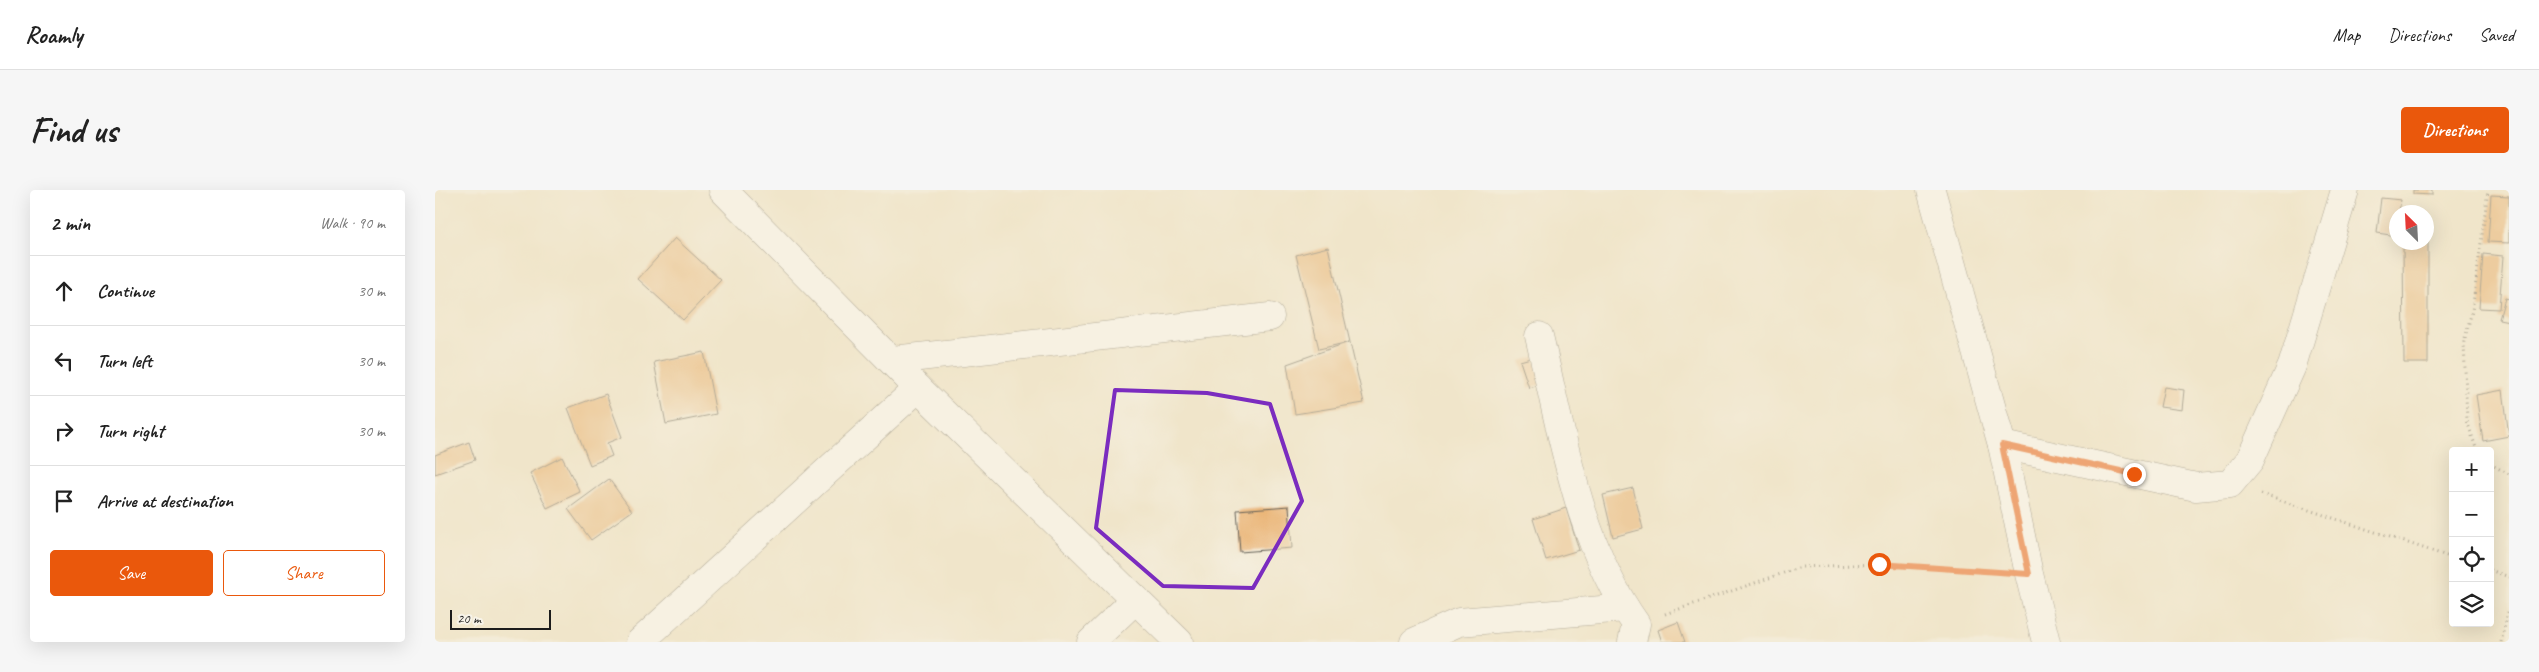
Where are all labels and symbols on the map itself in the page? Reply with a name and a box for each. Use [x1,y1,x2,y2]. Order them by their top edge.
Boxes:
north arrow [2389,205,2434,250]
route end [2123,463,2146,486]
route start [1868,553,1891,576]
scale bar [450,607,551,630]

